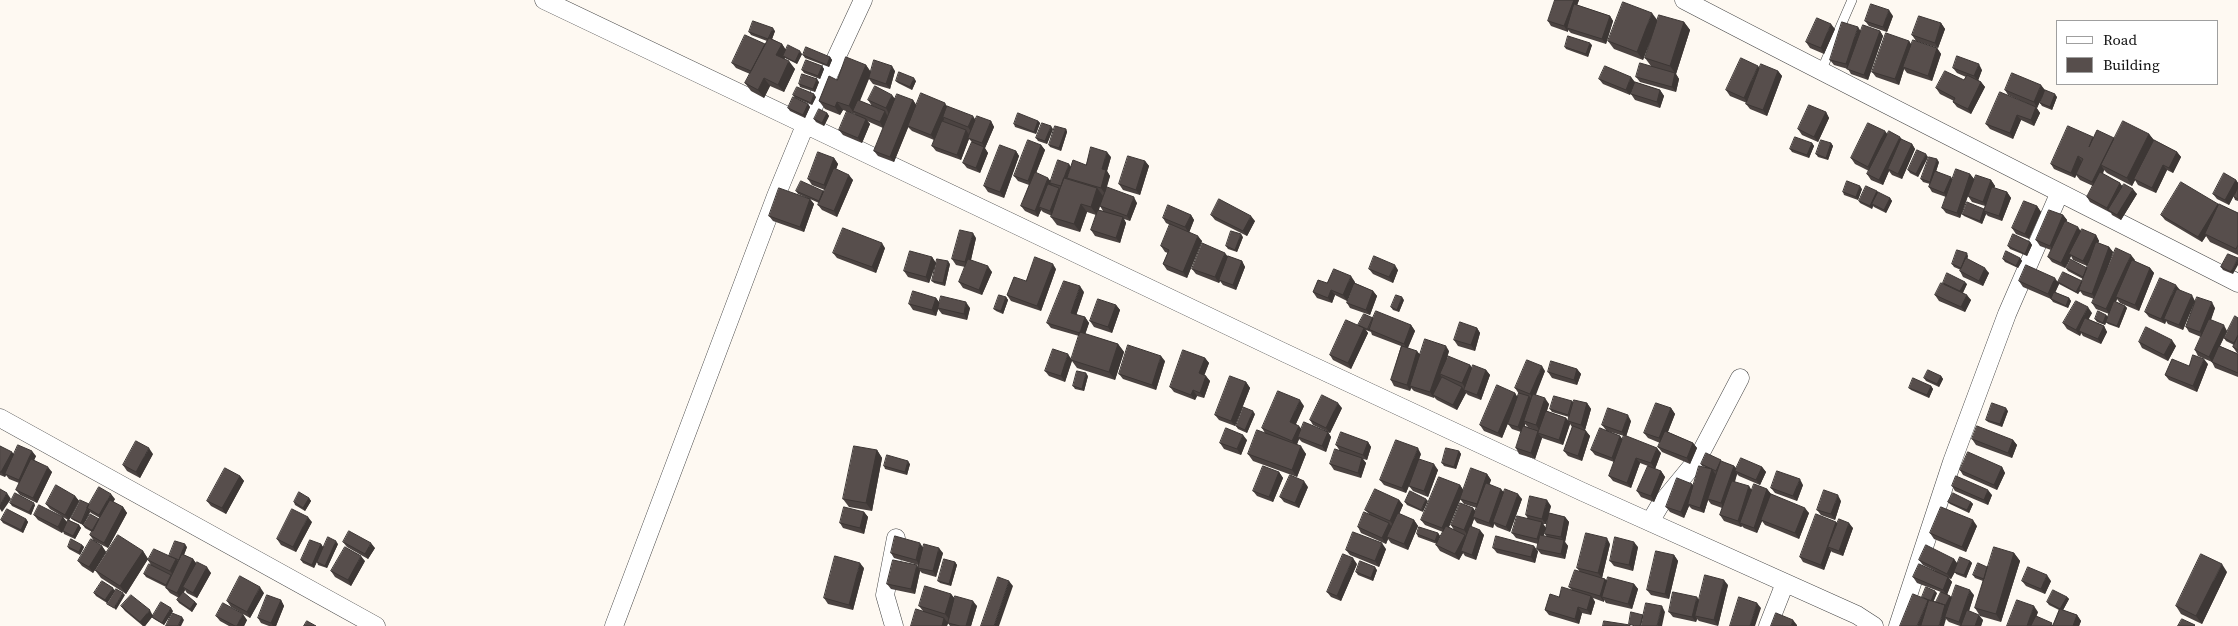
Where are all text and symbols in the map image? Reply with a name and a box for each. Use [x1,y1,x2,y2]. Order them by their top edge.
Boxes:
legend [2056,20,2218,85]
text: Road [2103,29,2137,50]
text: Building [2103,54,2160,75]

